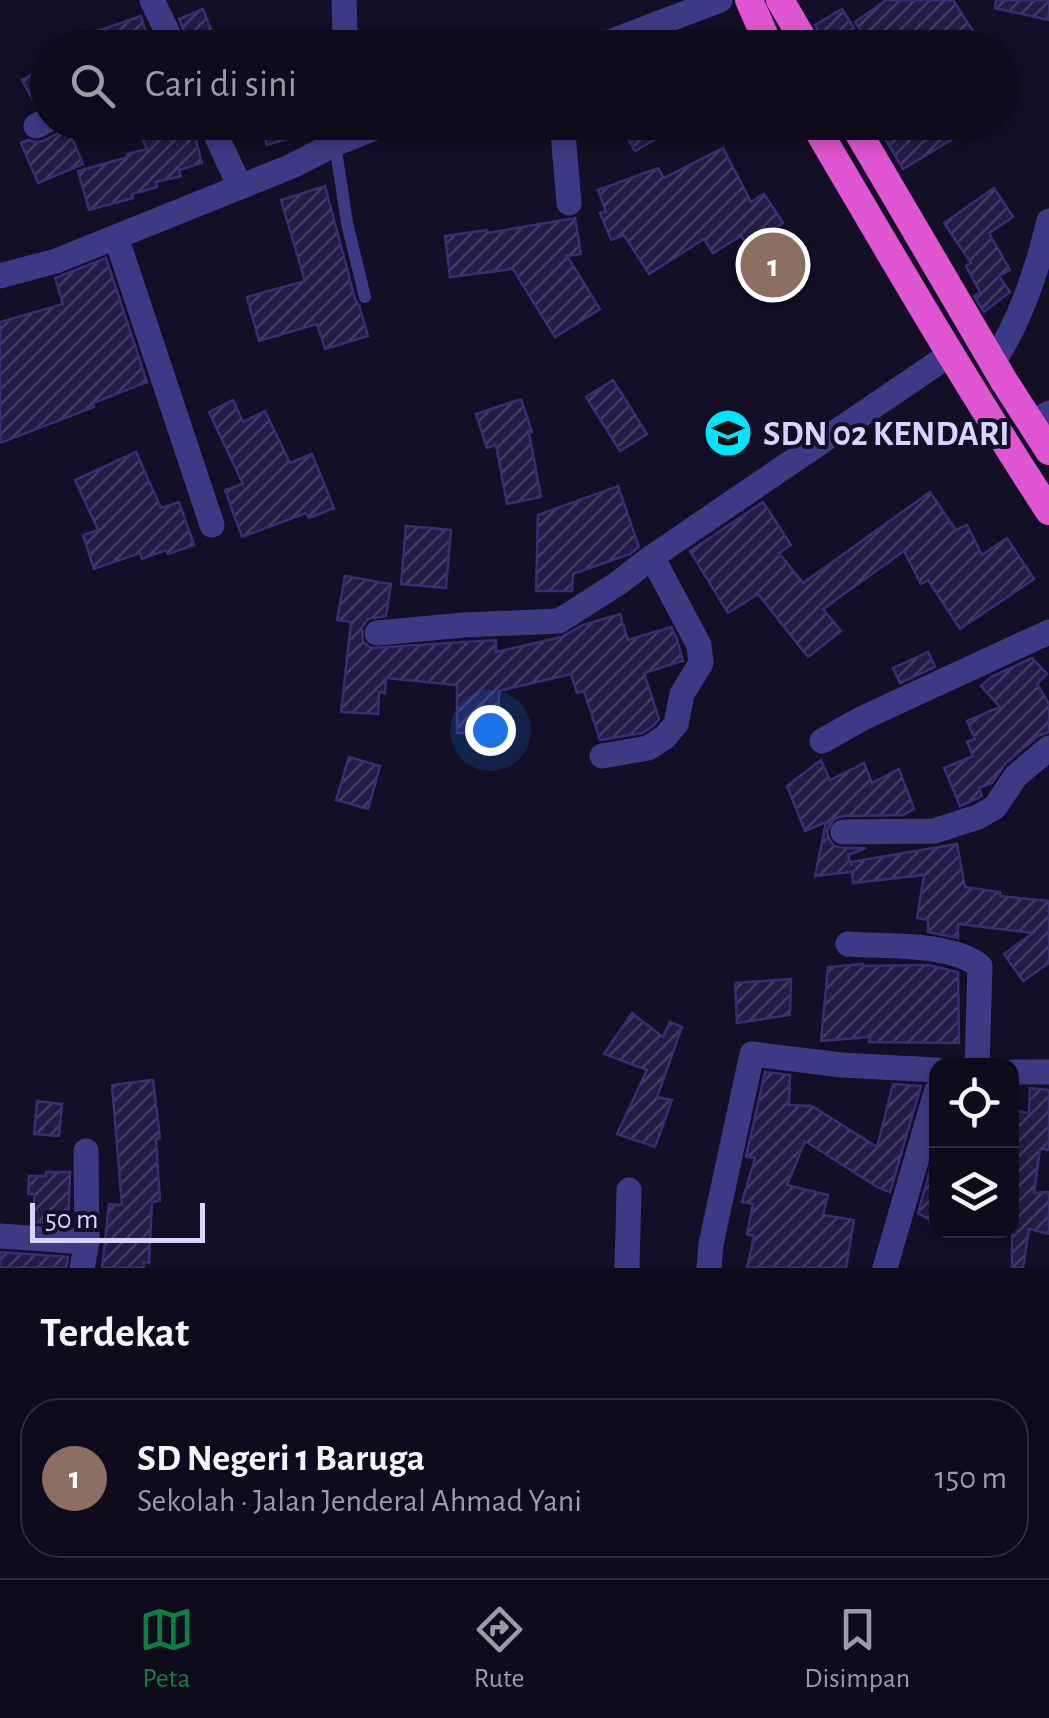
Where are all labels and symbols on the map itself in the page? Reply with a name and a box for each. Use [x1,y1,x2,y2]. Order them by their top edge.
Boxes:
pin: 1 [740,228,806,302]
school or university icon: SDN 02 KENDARI [702,407,754,459]
place label: SDN 02 KENDARI [763,417,1010,452]
your location [465,705,516,756]
scale bar [30,1198,205,1242]

